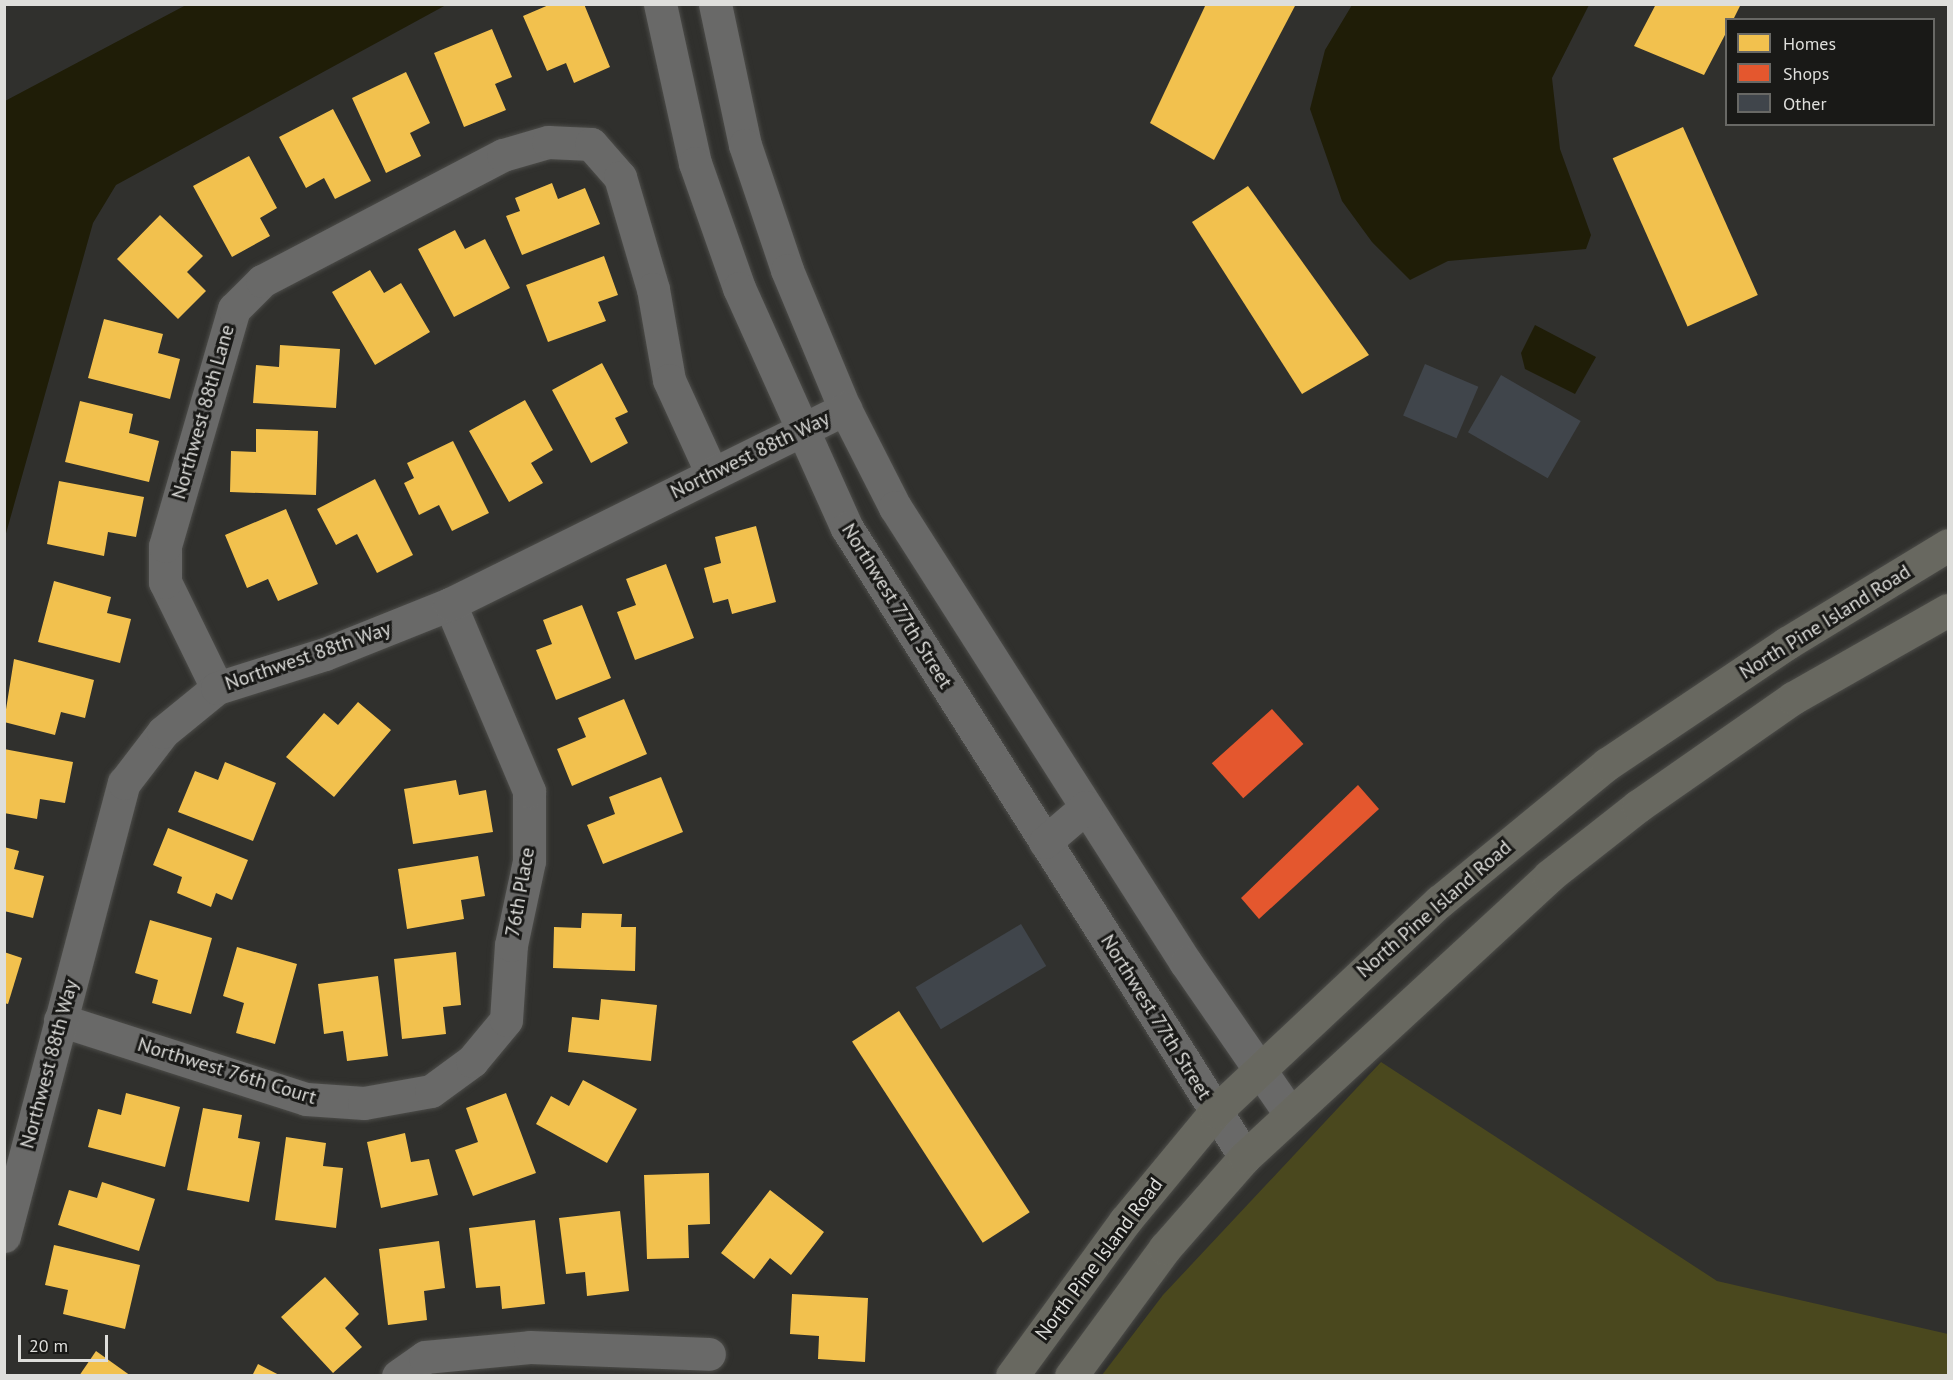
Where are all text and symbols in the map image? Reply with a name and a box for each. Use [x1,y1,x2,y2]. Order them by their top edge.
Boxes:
legend [1725,18,1935,126]
text: Homes [1783,32,1836,55]
text: Shops [1783,62,1829,85]
text: Other [1783,92,1827,115]
street label: Northwest 88th Lane [167,322,239,502]
street label: Northwest 88th Way [666,406,834,504]
street label: Northwest 77th Street [836,519,958,693]
street label: North Pine Island Road [1735,560,1915,684]
street label: Northwest 88th Way [222,616,394,696]
street label: North Pine Island Road [1352,835,1516,983]
street label: 76th Place [500,845,540,939]
street label: Northwest 77th Street [1095,930,1217,1104]
street label: Northwest 88th Way [15,977,83,1151]
street label: Northwest 76th Court [135,1032,319,1110]
street label: North Pine Island Road [1030,1173,1168,1345]
scale bar [21,1323,111,1361]
text: 20 m [29,1334,68,1357]

